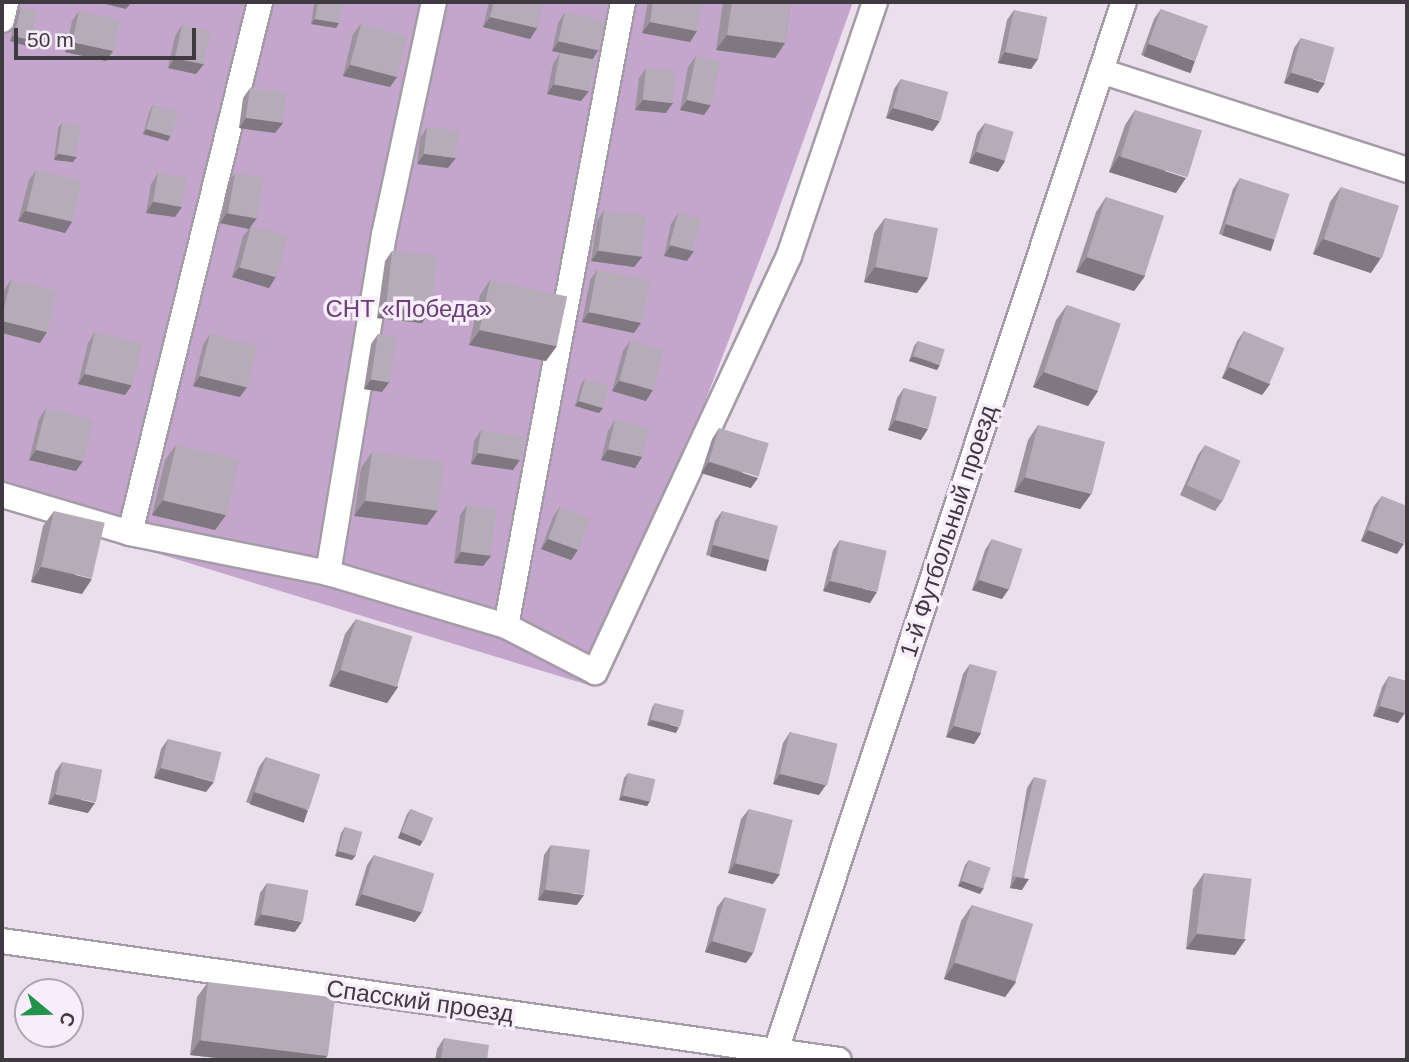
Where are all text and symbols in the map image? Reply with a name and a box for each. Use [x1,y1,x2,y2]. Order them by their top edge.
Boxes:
scale bar [18,14,200,58]
text: 50 m [27,28,74,51]
park label: СНТ «Победа» [326,295,492,323]
street label: 1-й Футбольный проезд [894,401,1002,661]
street label: Спасский проезд [325,974,515,1028]
north arrow [14,978,84,1048]
text: С [55,1009,80,1029]

